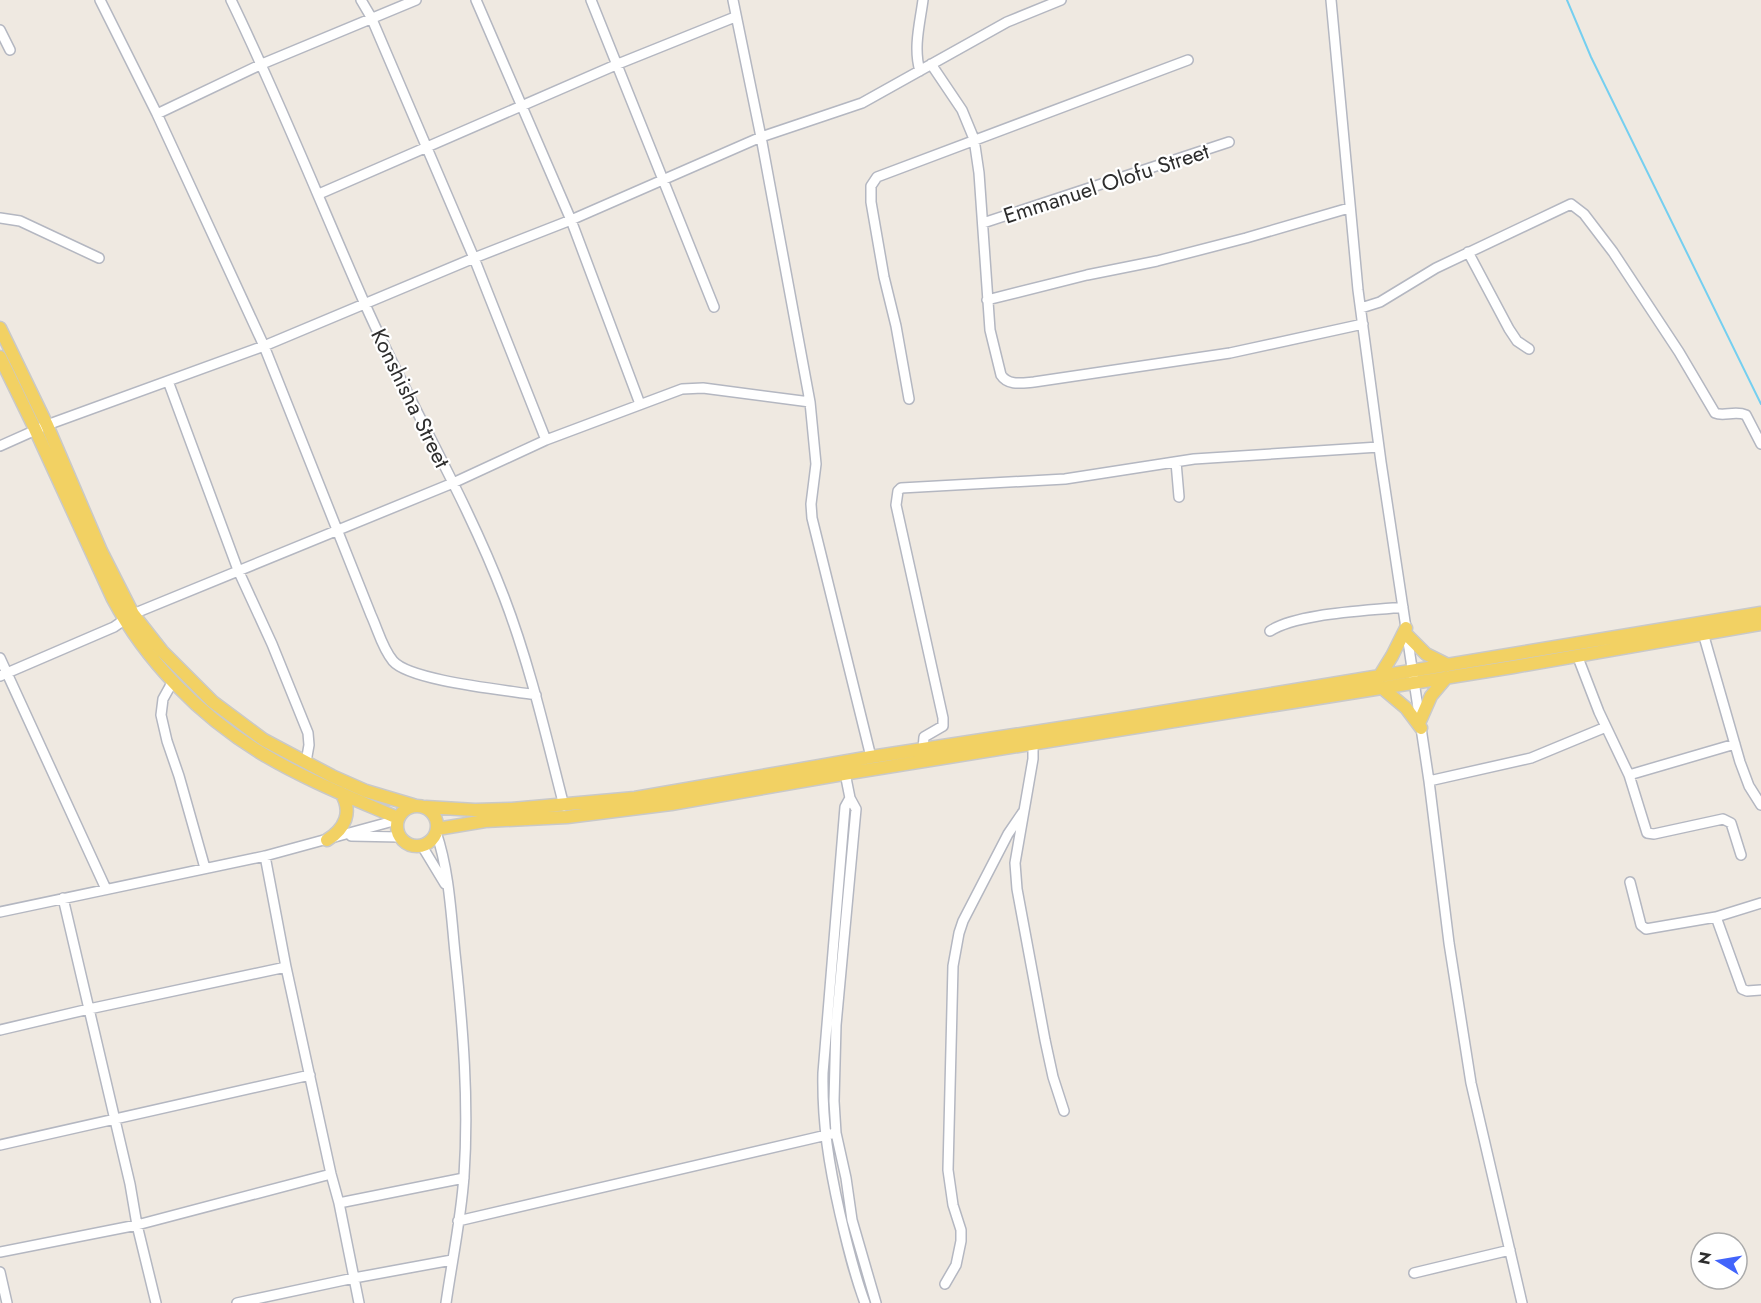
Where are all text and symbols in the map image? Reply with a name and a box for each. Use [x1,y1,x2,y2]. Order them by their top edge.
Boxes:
street label: Emmanuel Olofu Street [999,134,1214,231]
street label: Konshisha Street [363,323,459,474]
north arrow [1689,1231,1749,1291]
text: N [1692,1250,1717,1267]

